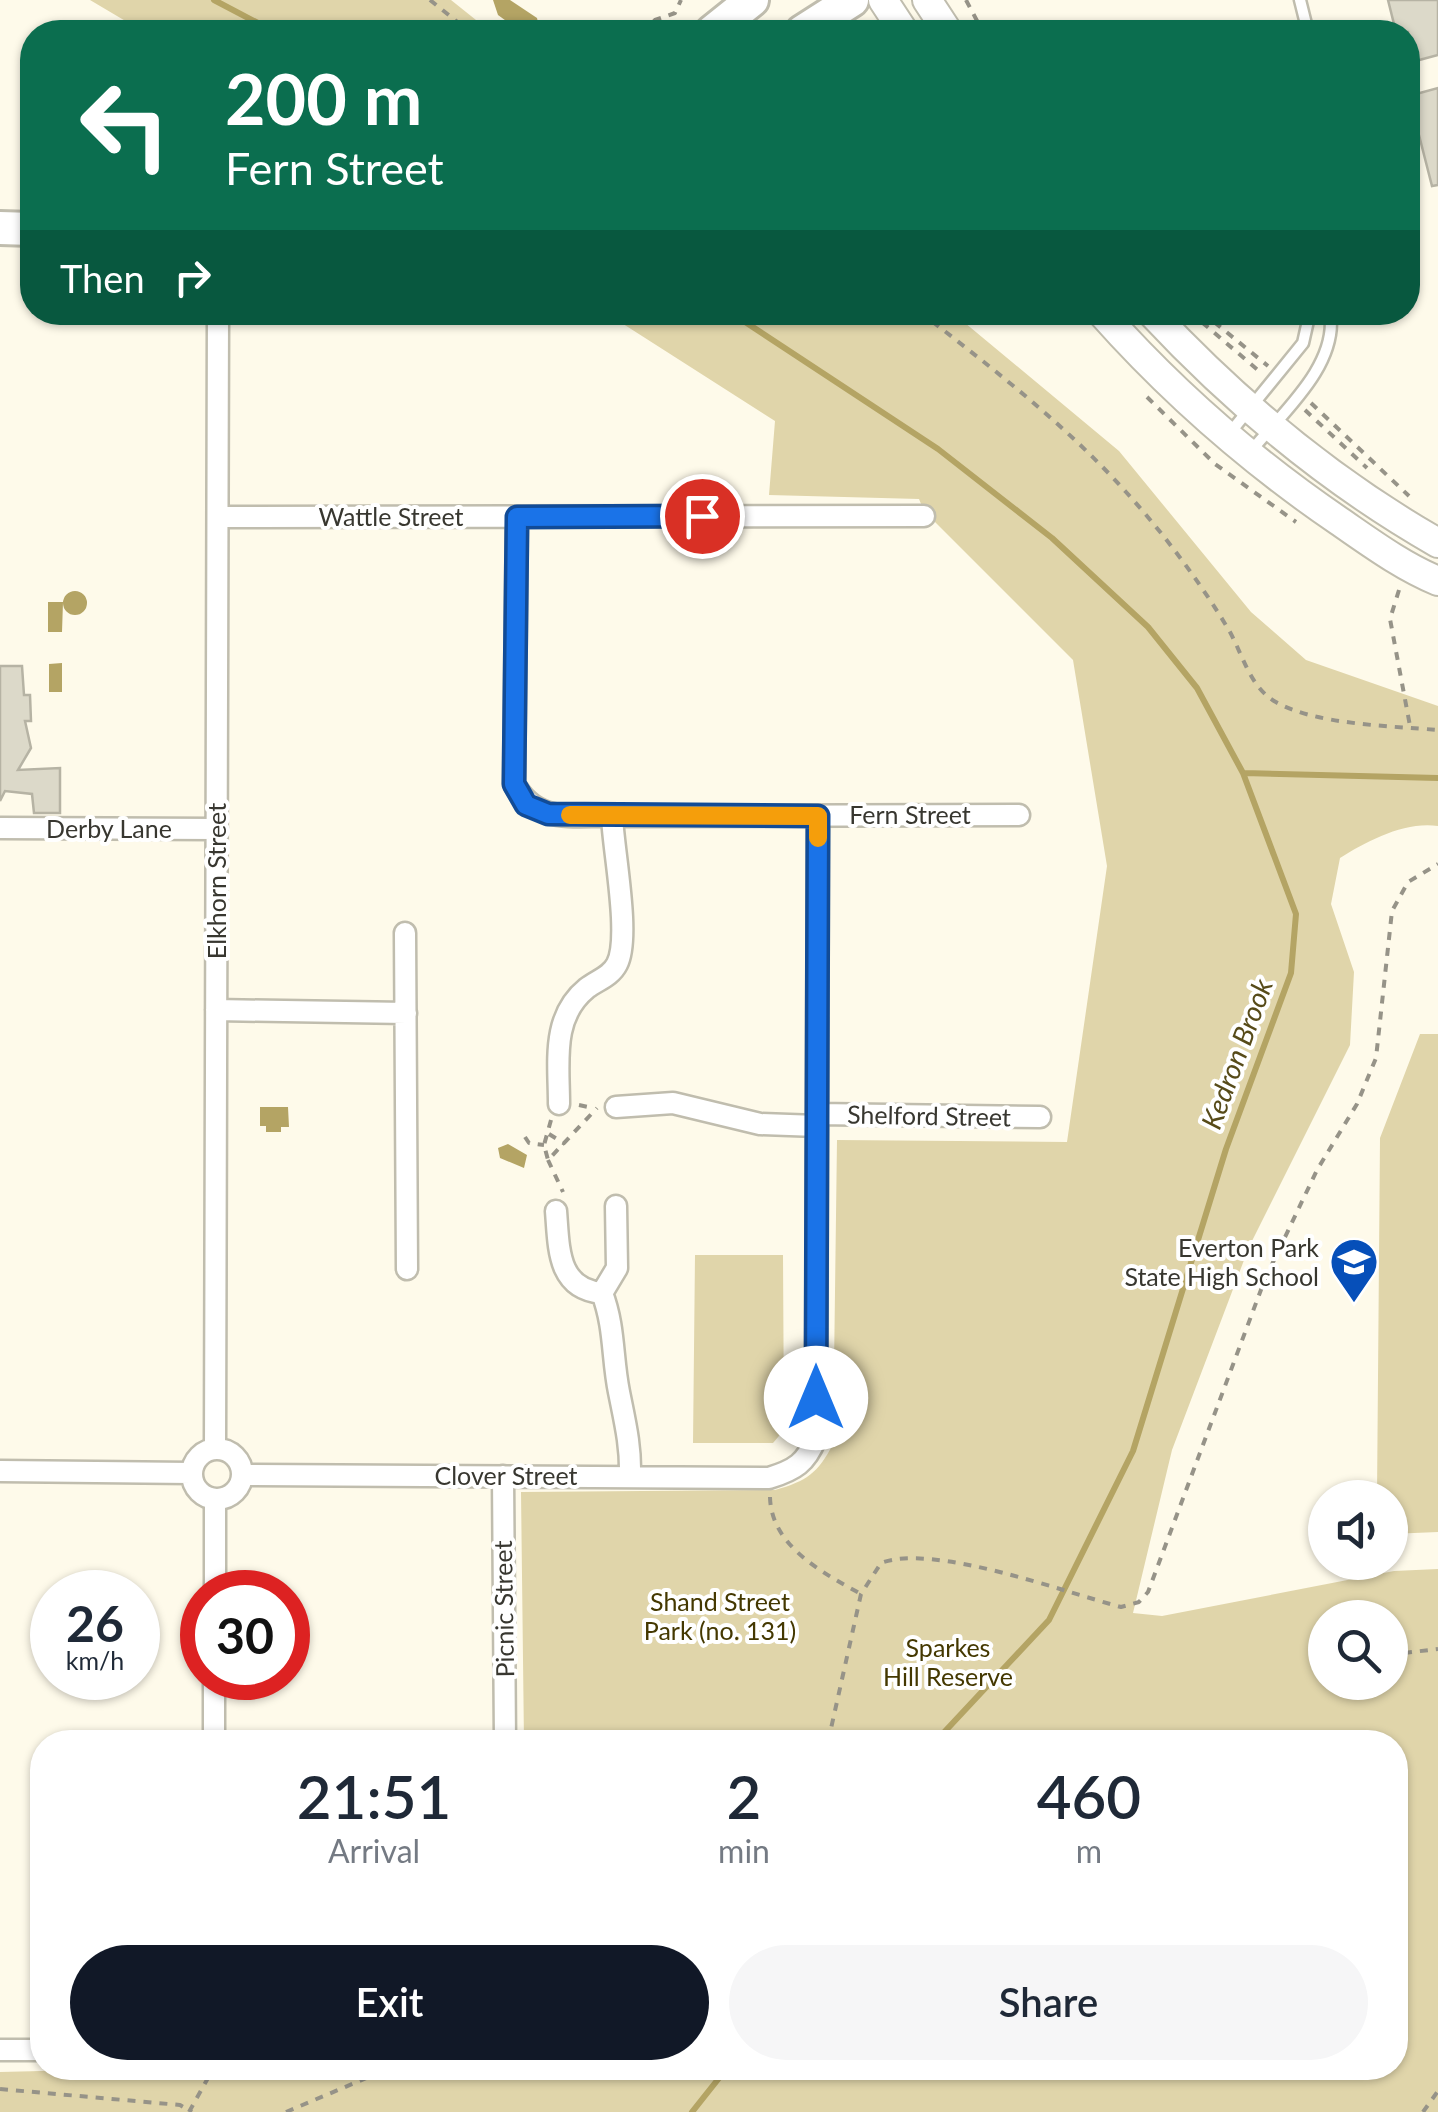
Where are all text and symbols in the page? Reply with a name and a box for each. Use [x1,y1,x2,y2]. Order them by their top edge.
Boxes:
text: 200 m [225,56,422,140]
icon: left [60,60,190,190]
text: Fern Street [225,141,444,195]
icon: right [165,250,220,305]
text: Then [60,255,145,301]
pin [660,474,745,559]
icon: arrive [675,489,730,544]
street label: Wattle Street [318,501,464,531]
street label: Fern Street [849,799,971,829]
street label: Elkhorn Street [201,803,231,959]
street label: Derby Lane [46,813,172,843]
water label: Kedron Brook [1193,973,1279,1133]
street label: Shelford Street [847,1099,1011,1131]
place label: Everton Park State High School [1124,1232,1319,1291]
school or university icon: Everton Park State High School [1328,1236,1380,1304]
position arrow [764,1346,868,1450]
street label: Clover Street [435,1460,578,1490]
map controls [1308,1480,1408,1700]
button: sound [1308,1480,1408,1580]
street label: Picnic Street [487,1540,519,1678]
speed limit sign: 30 [180,1570,310,1700]
park label: Shand Street Park (no. 131) [644,1586,796,1645]
text: 26 [66,1593,124,1653]
button: search [1308,1600,1408,1700]
park label: Sparkes Hill Reserve [883,1632,1013,1691]
text: km/h [66,1645,124,1675]
text: 21:51 [297,1760,451,1832]
text: 2 [727,1760,761,1832]
text: 460 [1037,1760,1141,1832]
text: Arrival [328,1831,420,1870]
text: min [718,1831,770,1870]
text: m [1076,1831,1102,1870]
button: Exit [70,1945,709,2060]
button: Share [729,1945,1368,2060]

